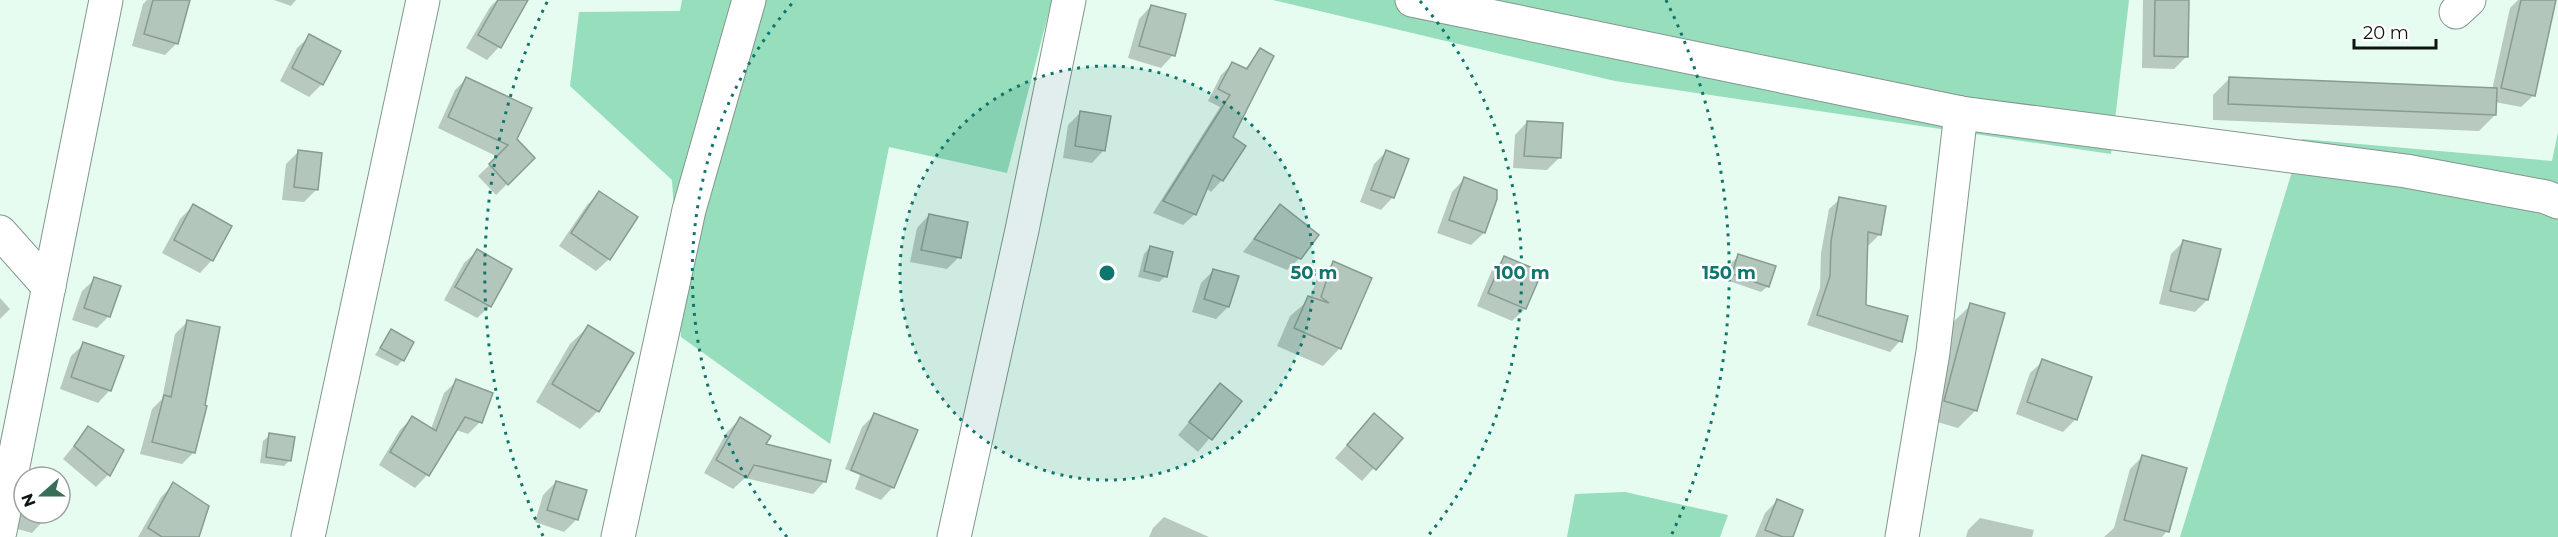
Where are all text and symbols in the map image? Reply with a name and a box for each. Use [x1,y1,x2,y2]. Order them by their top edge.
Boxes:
scale bar [2354,12,2436,50]
text: 20 m [2363,22,2409,44]
text: 50 m [1291,262,1337,284]
text: 100 m [1494,262,1550,284]
text: 150 m [1702,262,1756,284]
centre of rings [1097,263,1117,283]
north arrow [12,465,72,525]
text: N [17,491,40,510]

